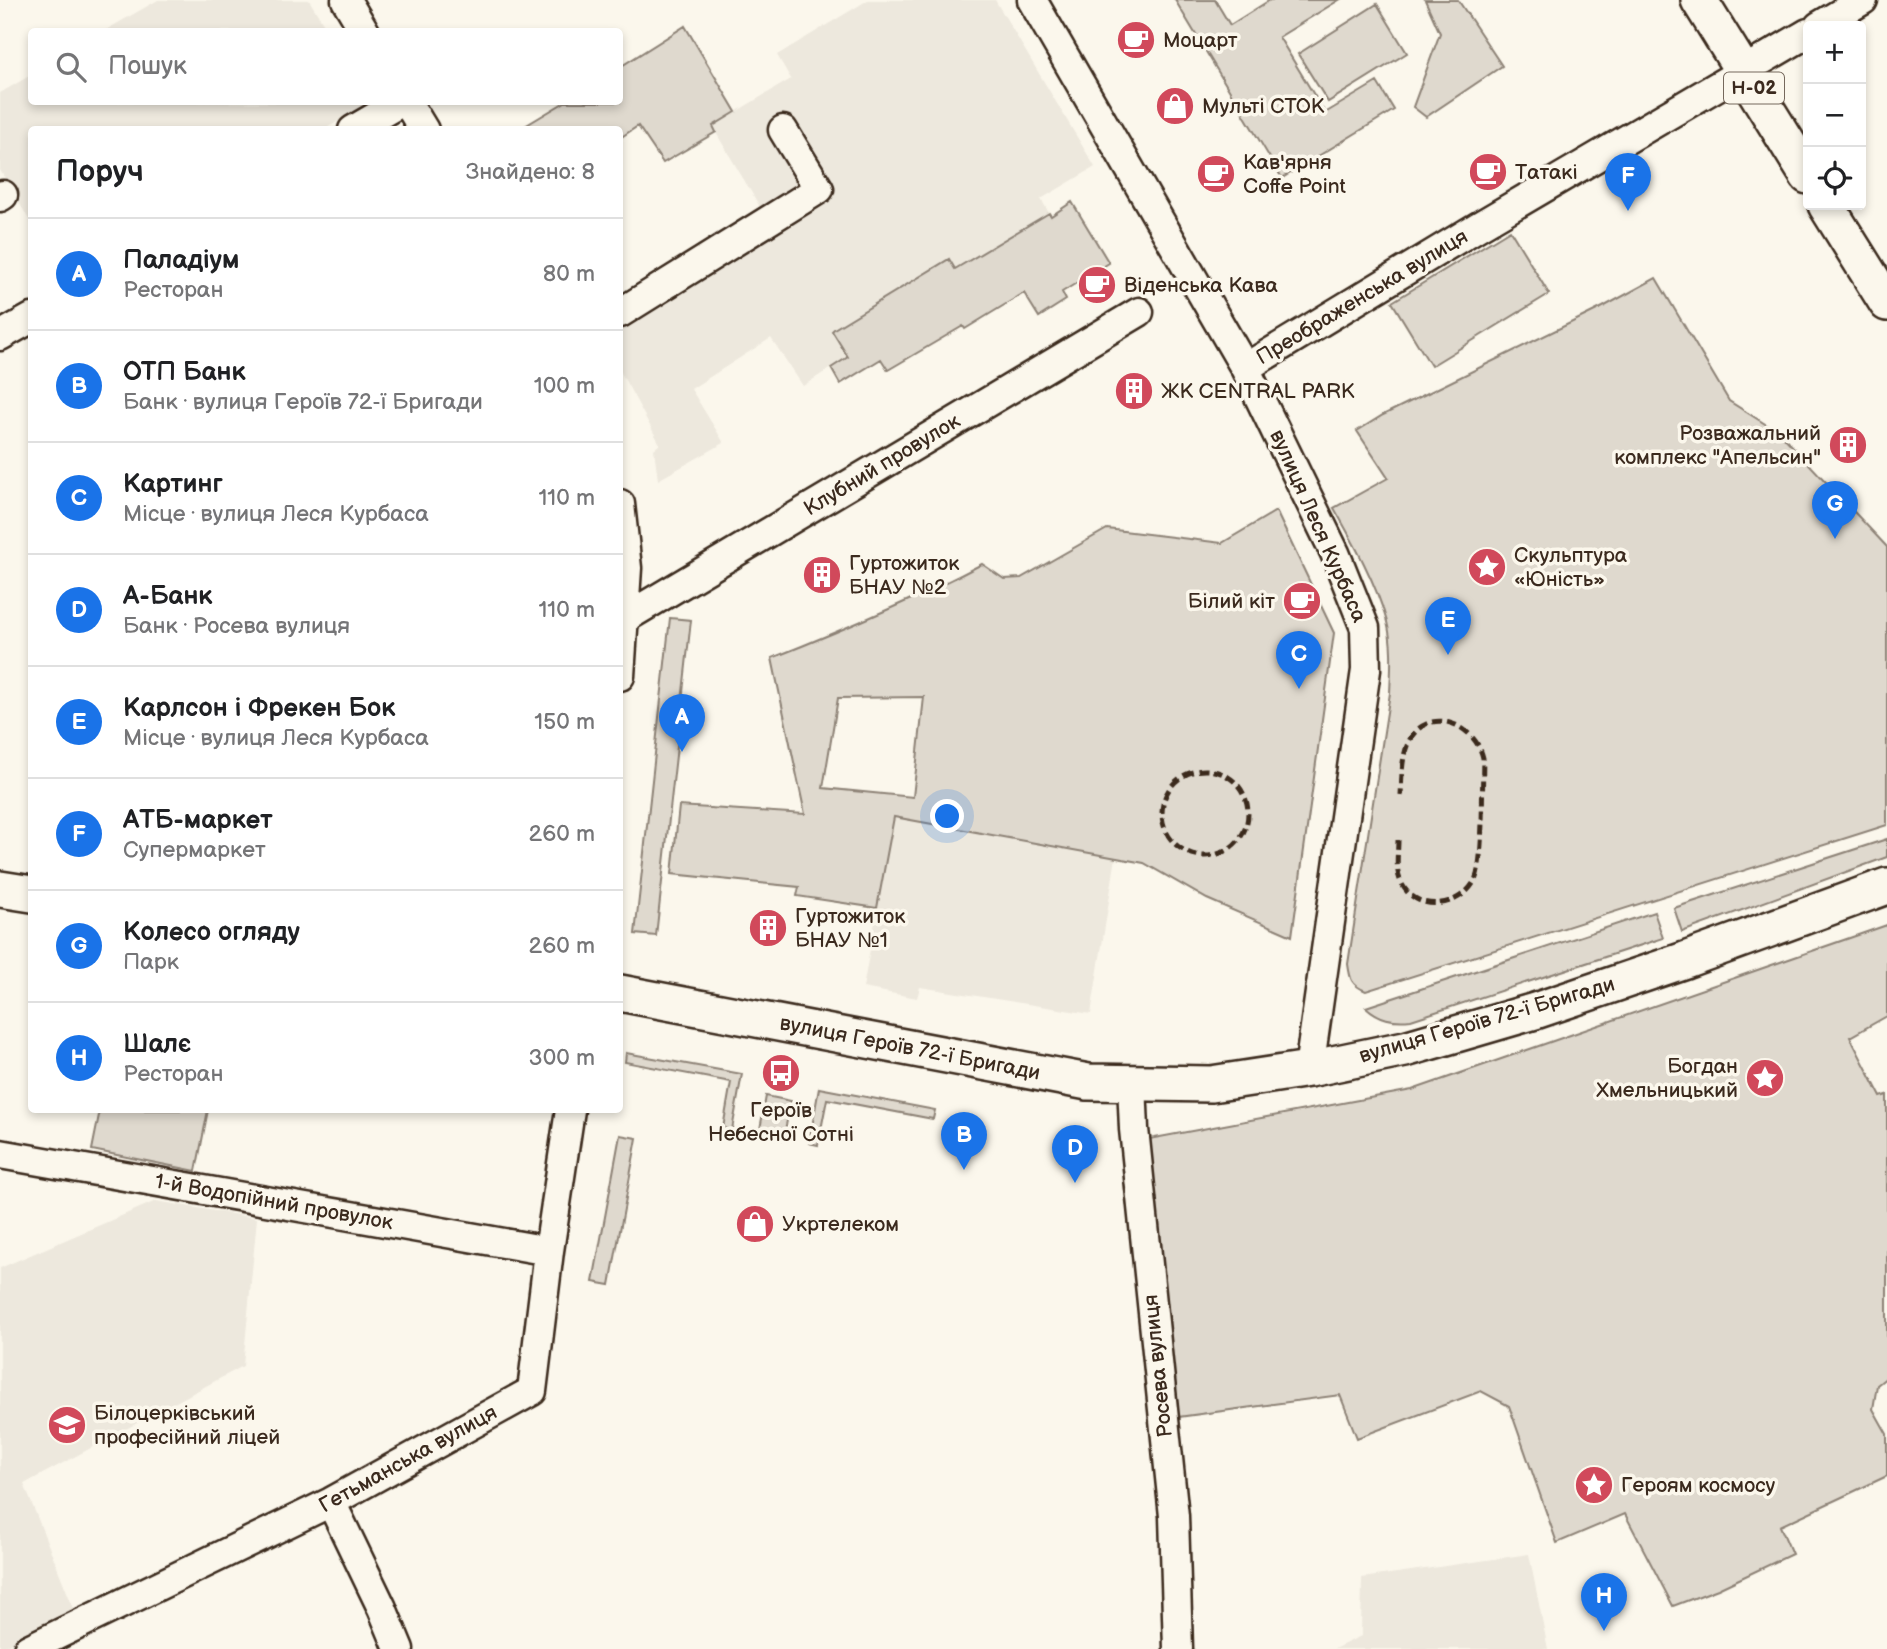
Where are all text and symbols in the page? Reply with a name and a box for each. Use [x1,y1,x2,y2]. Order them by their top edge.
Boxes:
cafe icon: Моцарт [1115,19,1157,61]
map controls [1803,21,1866,210]
button: + [1803,21,1866,84]
search box [28,28,623,105]
place label: Моцарт [1163,28,1238,53]
icon: search [52,48,90,86]
text: Пошук [108,51,187,82]
road number: Н-02 [1724,72,1784,104]
button: − [1803,84,1866,147]
shop icon: Мульті СТОК [1154,85,1196,127]
place label: Мульті СТОК [1202,94,1325,119]
button: locate [1803,147,1866,210]
place label: Кав'ярня Coffe Point [1243,150,1347,199]
cafe icon: Татакі [1467,151,1509,193]
cafe icon: Кав'ярня Coffe Point [1195,153,1237,195]
pin: F [1605,153,1651,211]
text: Поруч [56,154,144,190]
text: Знайдено: 8 [466,158,595,186]
place label: Татакі [1515,160,1578,185]
street label: Преображенська вулиця [1252,224,1472,370]
text: Паладіум [123,245,239,276]
text: A [72,260,86,288]
text: 80 m [543,260,595,288]
cafe icon: Віденська Кава [1076,264,1118,306]
place label: Віденська Кава [1124,273,1278,298]
text: Ресторан [123,276,223,304]
text: ОТП Банк [123,357,246,388]
building icon: ЖК CENTRAL PARK [1113,370,1155,412]
text: B [71,372,87,400]
text: 100 m [534,372,595,400]
place label: ЖК CENTRAL PARK [1161,379,1355,404]
text: Банк · вулиця Героїв 72-ї Бригади [123,388,483,416]
street label: Клубний провулок [799,409,965,521]
place label: Розважальний комплекс "Апельсин" [1614,421,1821,470]
building icon: Розважальний комплекс "Апельсин" [1827,424,1869,466]
street label: вулиця Леся Курбаса [1264,426,1372,627]
text: Картинг [123,469,223,500]
pin: G [1812,481,1858,539]
text: C [71,484,87,512]
text: 110 m [538,484,595,512]
text: Місце · вулиця Леся Курбаса [123,500,429,528]
place label: Скульптура «Юність» [1514,543,1628,592]
place icon: Скульптура «Юність» [1466,546,1508,588]
place label: Гуртожиток БНАУ №2 [849,551,959,600]
building icon: Гуртожиток БНАУ №2 [801,554,843,596]
cafe icon: Білий кіт [1281,580,1323,622]
text: А-Банк [123,581,212,612]
place label: Білий кіт [1188,589,1275,614]
text: D [71,596,87,624]
text: 110 m [538,596,595,624]
pin: E [1425,597,1471,655]
text: Банк · Росева вулиця [123,612,350,640]
pin: C [1276,631,1322,689]
text: Карлсон і Фрекен Бок [123,693,395,724]
pin: A [659,694,705,752]
text: E [72,708,86,736]
text: 150 m [534,708,595,736]
text: Місце · вулиця Леся Курбаса [123,724,429,752]
your location [930,799,964,833]
text: АТБ-маркет [123,805,273,836]
text: F [72,820,86,848]
text: 260 m [529,820,595,848]
text: Супермаркет [123,836,266,864]
place label: Гуртожиток БНАУ №1 [795,904,905,953]
building icon: Гуртожиток БНАУ №1 [747,907,789,949]
text: Колесо огляду [123,917,300,948]
text: G [71,932,87,960]
text: 260 m [529,932,595,960]
text: Парк [123,948,179,976]
street label: вулиця Героїв 72-ї Бригади [1356,971,1618,1069]
street label: вулиця Героїв 72-ї Бригади [778,1010,1042,1086]
text: Шалє [123,1029,191,1060]
text: H [70,1044,88,1072]
text: 300 m [529,1044,595,1072]
bus stop icon: Героїв Небесної Сотні [760,1052,802,1094]
place label: Богдан Хмельницький [1596,1054,1738,1103]
place icon: Богдан Хмельницький [1744,1057,1786,1099]
text: Ресторан [123,1060,223,1088]
place label: Героїв Небесної Сотні [708,1098,854,1147]
pin: B [941,1112,987,1170]
pin: D [1052,1125,1098,1183]
street label: 1-й Водопійний провулок [153,1169,395,1235]
shop icon: Укртелеком [734,1203,776,1245]
place label: Укртелеком [782,1212,899,1237]
street label: Росева вулиця [1138,1293,1178,1439]
street label: Гетьманська вулиця [315,1400,501,1518]
place label: Білоцерківський професійний ліцей [94,1401,280,1450]
school or university icon: Білоцерківський професійний ліцей [46,1404,88,1446]
place icon: Героям космосу [1573,1464,1615,1506]
place label: Героям космосу [1621,1473,1775,1498]
pin: H [1581,1573,1627,1631]

